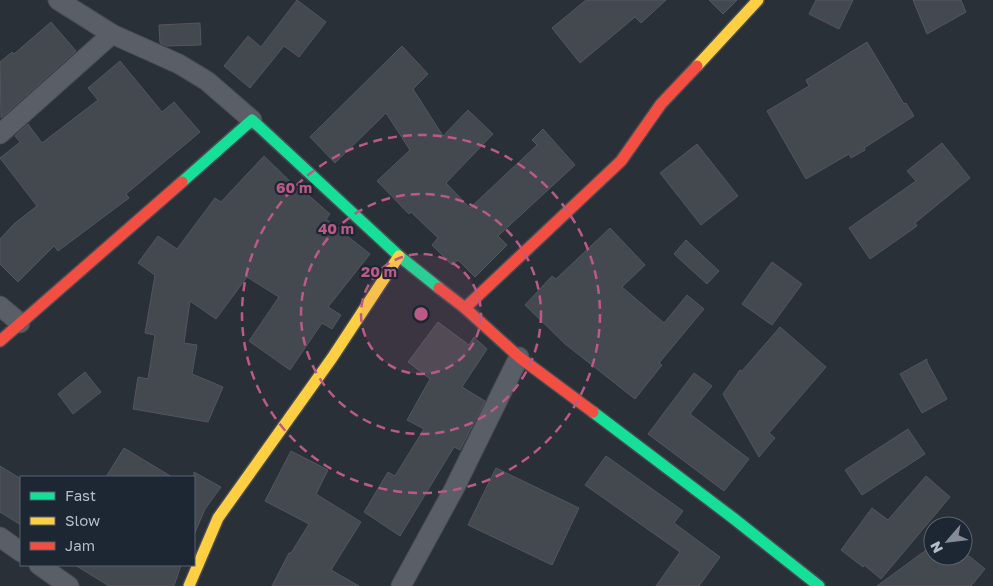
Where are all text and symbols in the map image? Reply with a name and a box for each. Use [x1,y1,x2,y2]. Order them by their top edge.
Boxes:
text: 60 m [276,178,312,196]
text: 40 m [318,219,354,237]
text: 20 m [361,262,397,280]
centre of rings [412,305,430,323]
legend [20,476,195,566]
text: Fast [65,486,96,504]
text: Slow [65,511,100,529]
north arrow [923,516,973,566]
text: Jam [65,536,95,554]
text: N [926,539,946,556]

